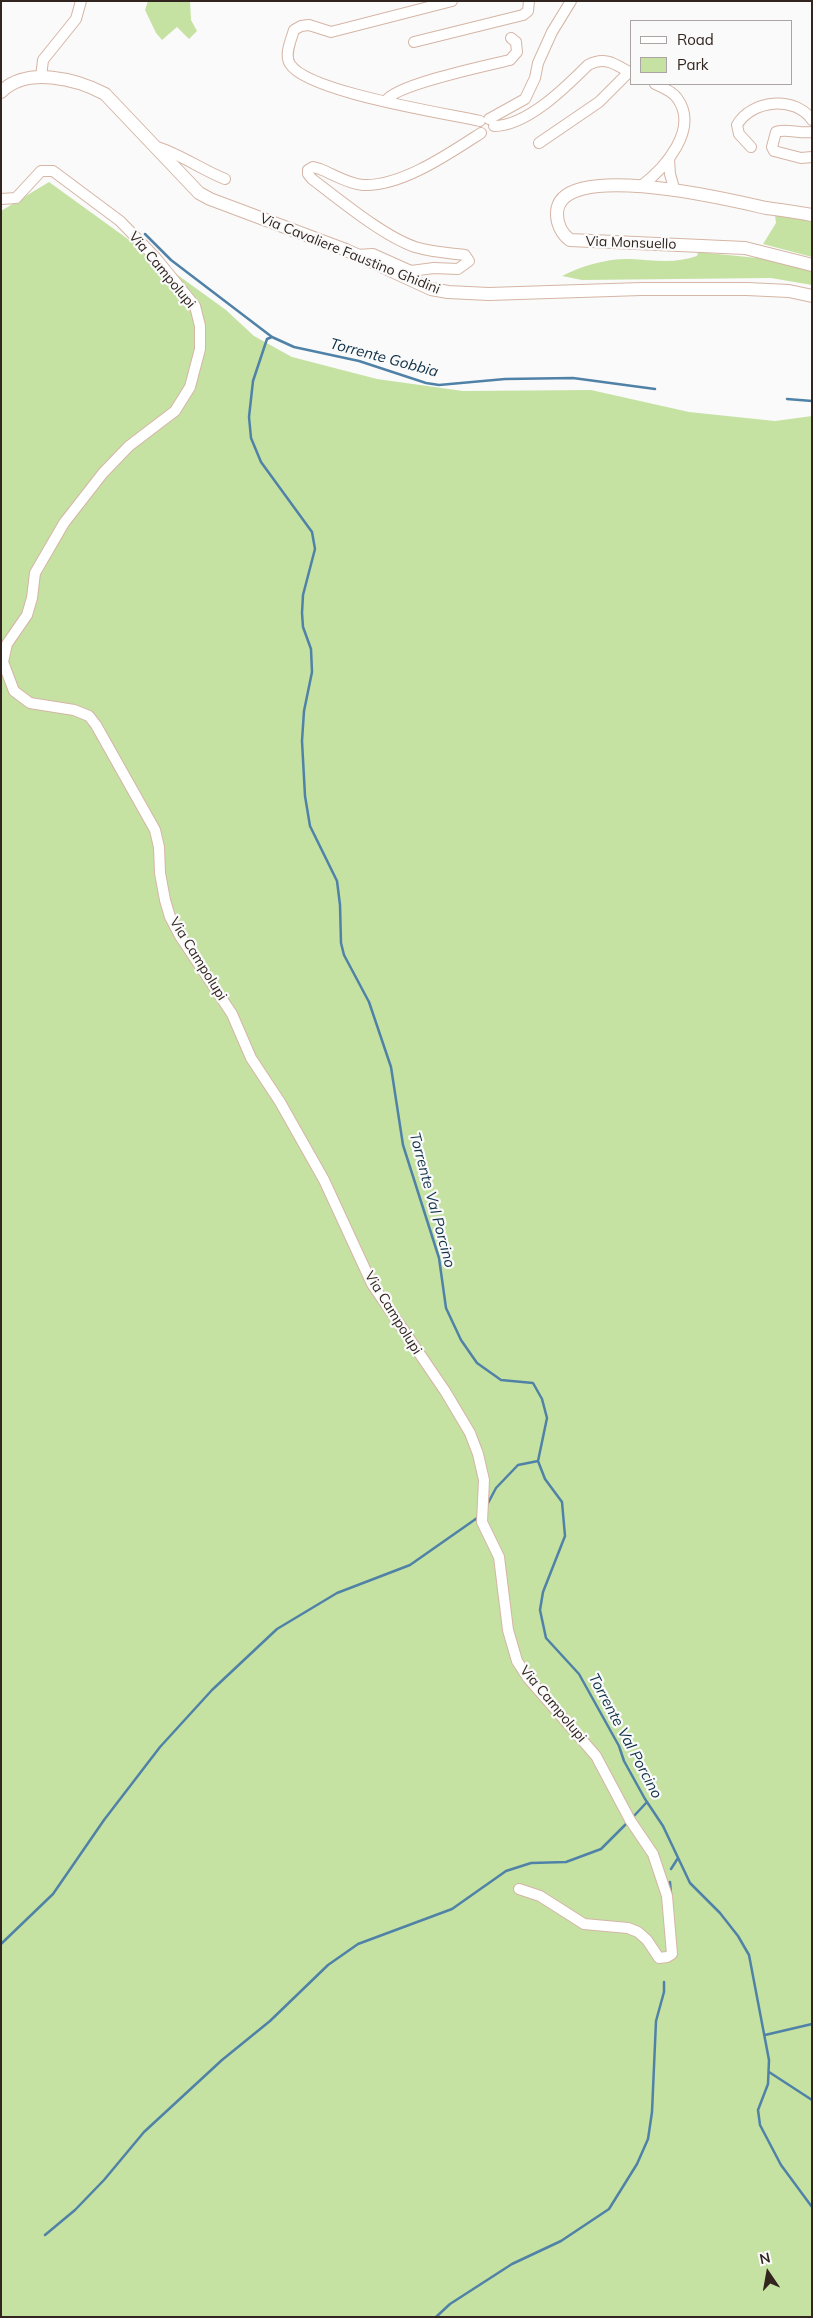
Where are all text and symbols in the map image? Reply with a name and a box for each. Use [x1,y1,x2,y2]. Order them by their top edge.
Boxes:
legend [630,20,793,85]
text: Road [677,30,714,49]
text: Park [677,55,709,74]
street label: Via Cavaliere Faustino Ghidini [257,210,443,298]
street label: Via Campolupi [125,228,199,312]
street label: Via Monsuello [585,233,677,253]
water label: Torrente Gobbia [328,335,440,381]
street label: Via Campolupi [166,914,230,1004]
water label: Torrente Val Porcino [405,1130,459,1270]
street label: Via Campolupi [361,1268,425,1358]
street label: Via Campolupi [516,1662,590,1746]
water label: Torrente Val Porcino [584,1670,666,1802]
north arrow [743,2248,793,2298]
text: N [758,2248,772,2268]

